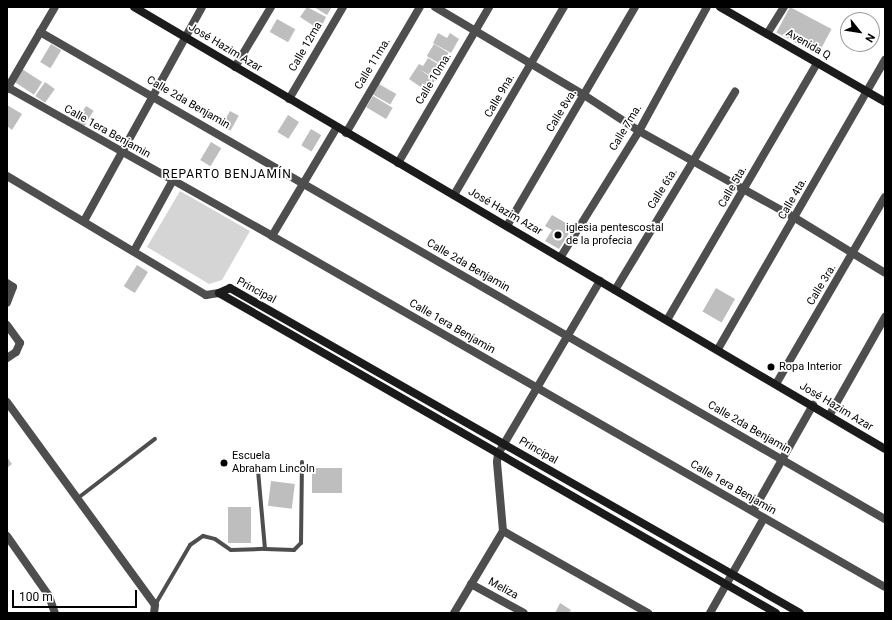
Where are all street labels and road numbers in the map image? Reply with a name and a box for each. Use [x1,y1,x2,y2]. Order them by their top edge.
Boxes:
street label: Calle 12ma [287,20,325,74]
street label: José Hazim Azar [186,21,264,75]
street label: Avenida Q [783,27,833,63]
street label: Calle 11ma. [352,36,394,92]
street label: Calle 10ma. [413,51,455,107]
street label: Calle 9na. [482,72,518,120]
street label: Calle 2da Benjamin [144,74,232,132]
street label: Calle 8va. [544,87,580,135]
street label: Calle 7ma. [607,102,645,154]
street label: Calle 1era Benjamin [61,103,153,161]
street label: Calle 5ta. [716,164,750,210]
street label: Calle 6ta. [645,166,681,212]
street label: Calle 4ta. [776,176,810,222]
street label: José Hazim Azar [466,185,544,239]
street label: Calle 2da Benjamin [424,237,512,295]
street label: Calle 3ra. [805,262,839,308]
street label: Principal [234,275,278,307]
street label: Calle 1era Benjamin [407,297,497,357]
street label: José Hazim Azar [797,380,875,434]
street label: Calle 2da Benjamin [705,399,793,457]
street label: Principal [516,435,560,467]
street label: Calle 1era Benjamin [688,458,778,518]
street label: Meliza [486,575,520,603]

